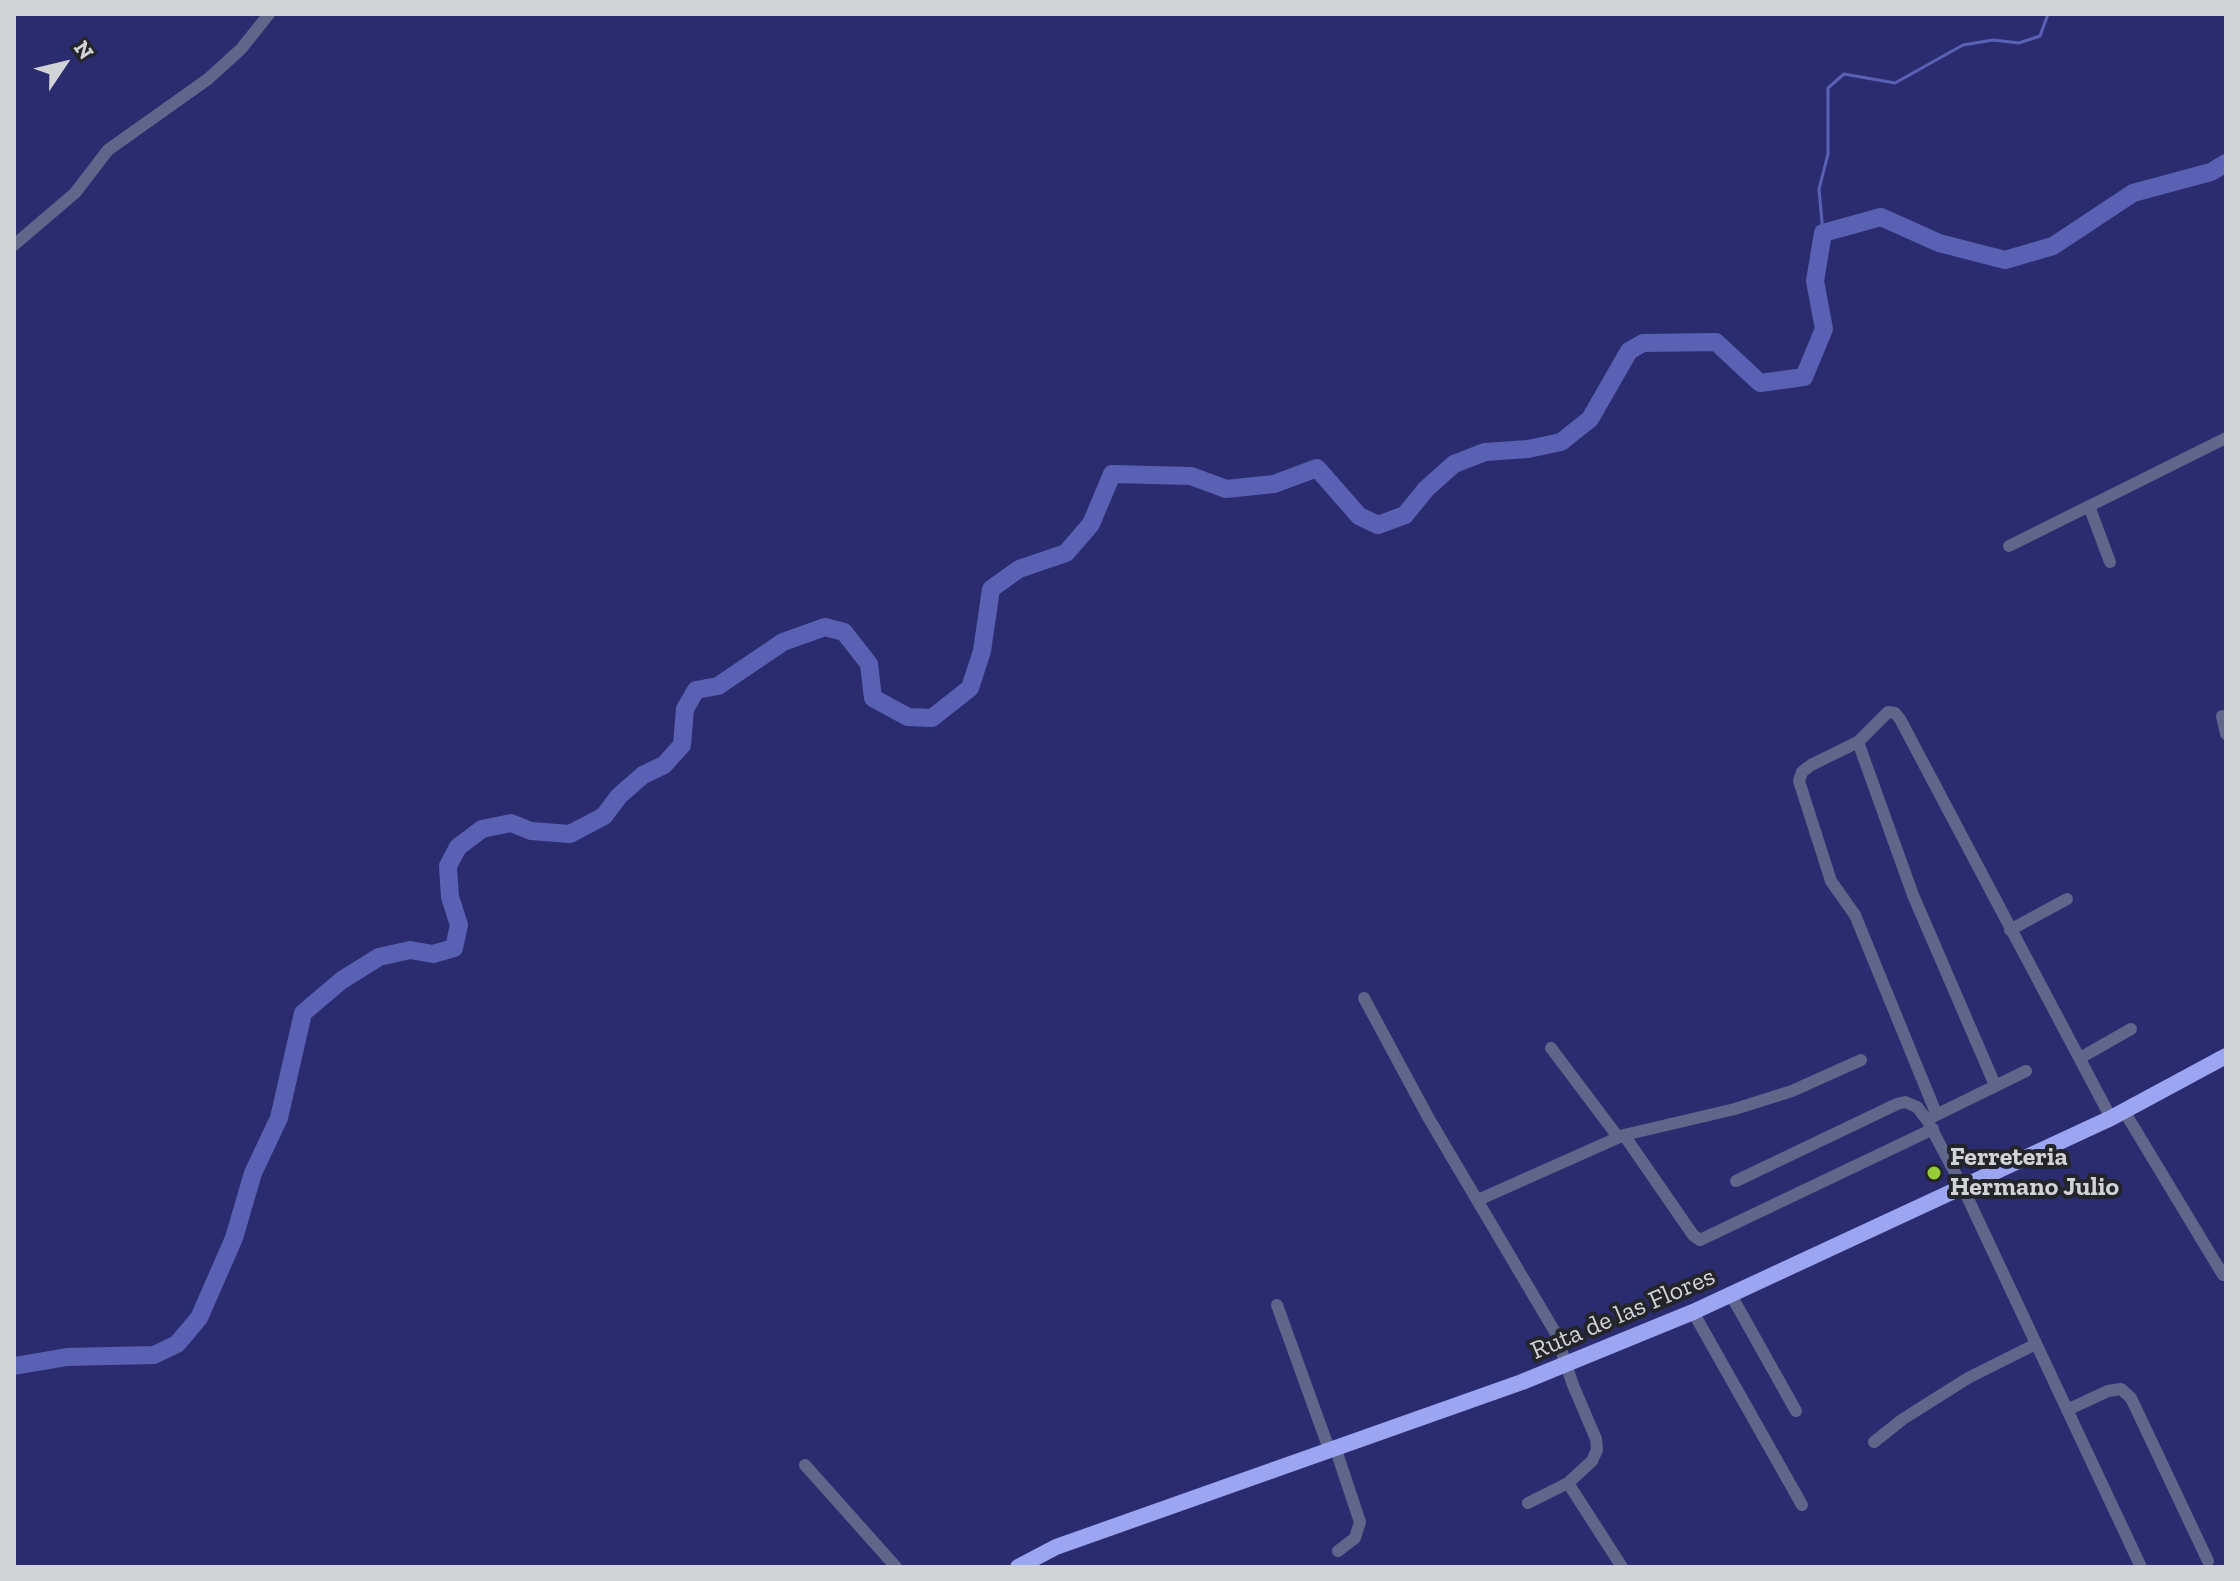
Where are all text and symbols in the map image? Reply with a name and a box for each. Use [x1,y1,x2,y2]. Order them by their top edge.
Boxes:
north arrow [24,24,104,104]
text: N [68,35,100,65]
place label: Ferreteria Hermano Julio [1950,1142,2119,1204]
marker: Ferreteria Hermano Julio [1925,1164,1943,1182]
street label: Ruta de las Flores [1526,1261,1720,1367]

